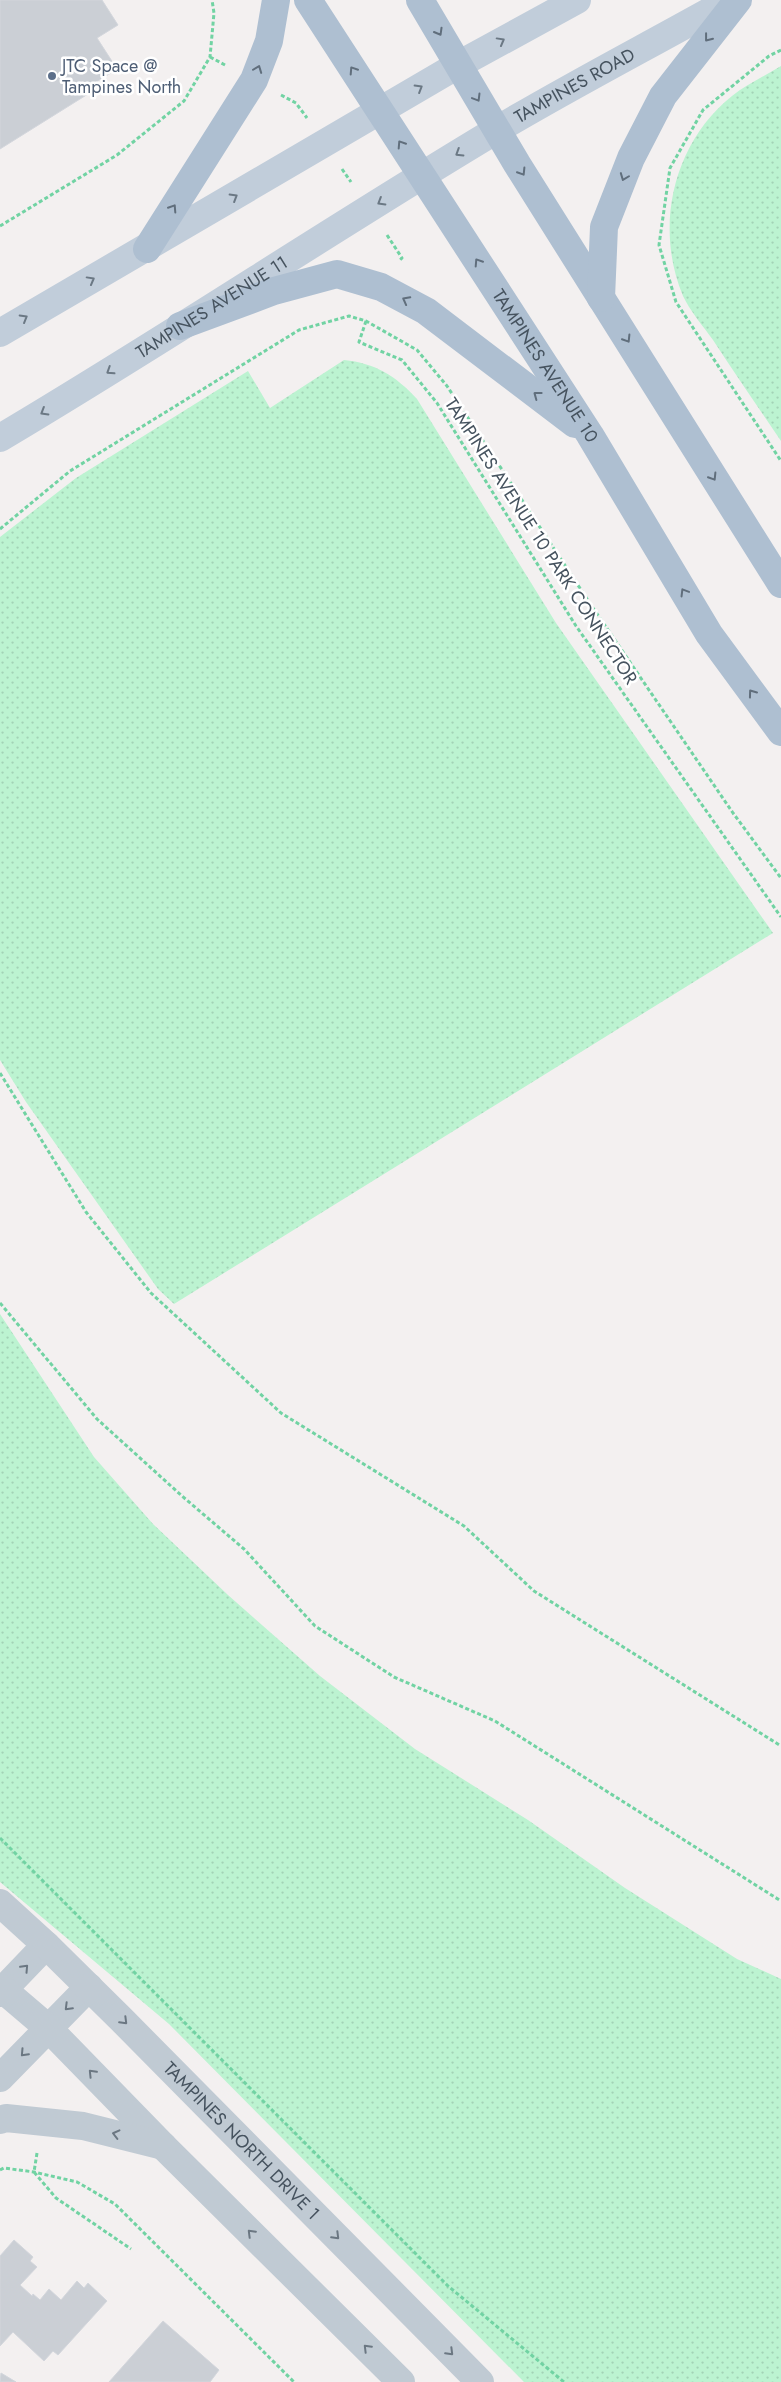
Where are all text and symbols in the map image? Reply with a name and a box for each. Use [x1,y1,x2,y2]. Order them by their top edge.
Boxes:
one-way arrow [433,27,443,36]
one-way arrow [704,33,713,42]
one-way arrow [495,38,504,48]
street label: TAMPINES ROAD [509,42,640,130]
place label: JTC Space @ Tampines North [60,53,181,100]
one-way arrow [252,65,263,74]
one-way arrow [350,67,359,76]
marker: JTC Space @ Tampines North [46,70,58,82]
one-way arrow [413,85,422,95]
one-way arrow [471,92,481,101]
one-way arrow [398,140,407,149]
one-way arrow [456,147,465,157]
one-way arrow [515,167,525,176]
one-way arrow [620,172,630,180]
one-way arrow [229,194,238,204]
one-way arrow [377,195,386,205]
one-way arrow [167,204,177,213]
street label: TAMPINES AVENUE 11 [131,250,293,365]
one-way arrow [475,259,484,268]
one-way arrow [86,276,95,286]
street label: TAMPINES AVENUE 10 [486,284,605,447]
one-way arrow [402,296,411,306]
one-way arrow [19,315,28,325]
one-way arrow [620,334,630,343]
one-way arrow [106,365,115,375]
street label: TAMPINES AVENUE 10 PARK CONNECTOR [438,393,644,689]
one-way arrow [534,393,543,401]
one-way arrow [41,405,50,415]
one-way arrow [707,471,717,480]
one-way arrow [680,589,690,598]
one-way arrow [749,689,758,699]
one-way arrow [19,1964,28,1973]
one-way arrow [65,2001,74,2010]
one-way arrow [118,2015,127,2024]
one-way arrow [21,2047,30,2056]
street label: TAMPINES NORTH DRIVE 1 [157,2056,326,2226]
one-way arrow [89,2070,98,2079]
one-way arrow [111,2129,120,2140]
one-way arrow [248,2230,257,2239]
one-way arrow [330,2231,339,2240]
one-way arrow [363,2344,372,2353]
one-way arrow [444,2346,453,2355]

